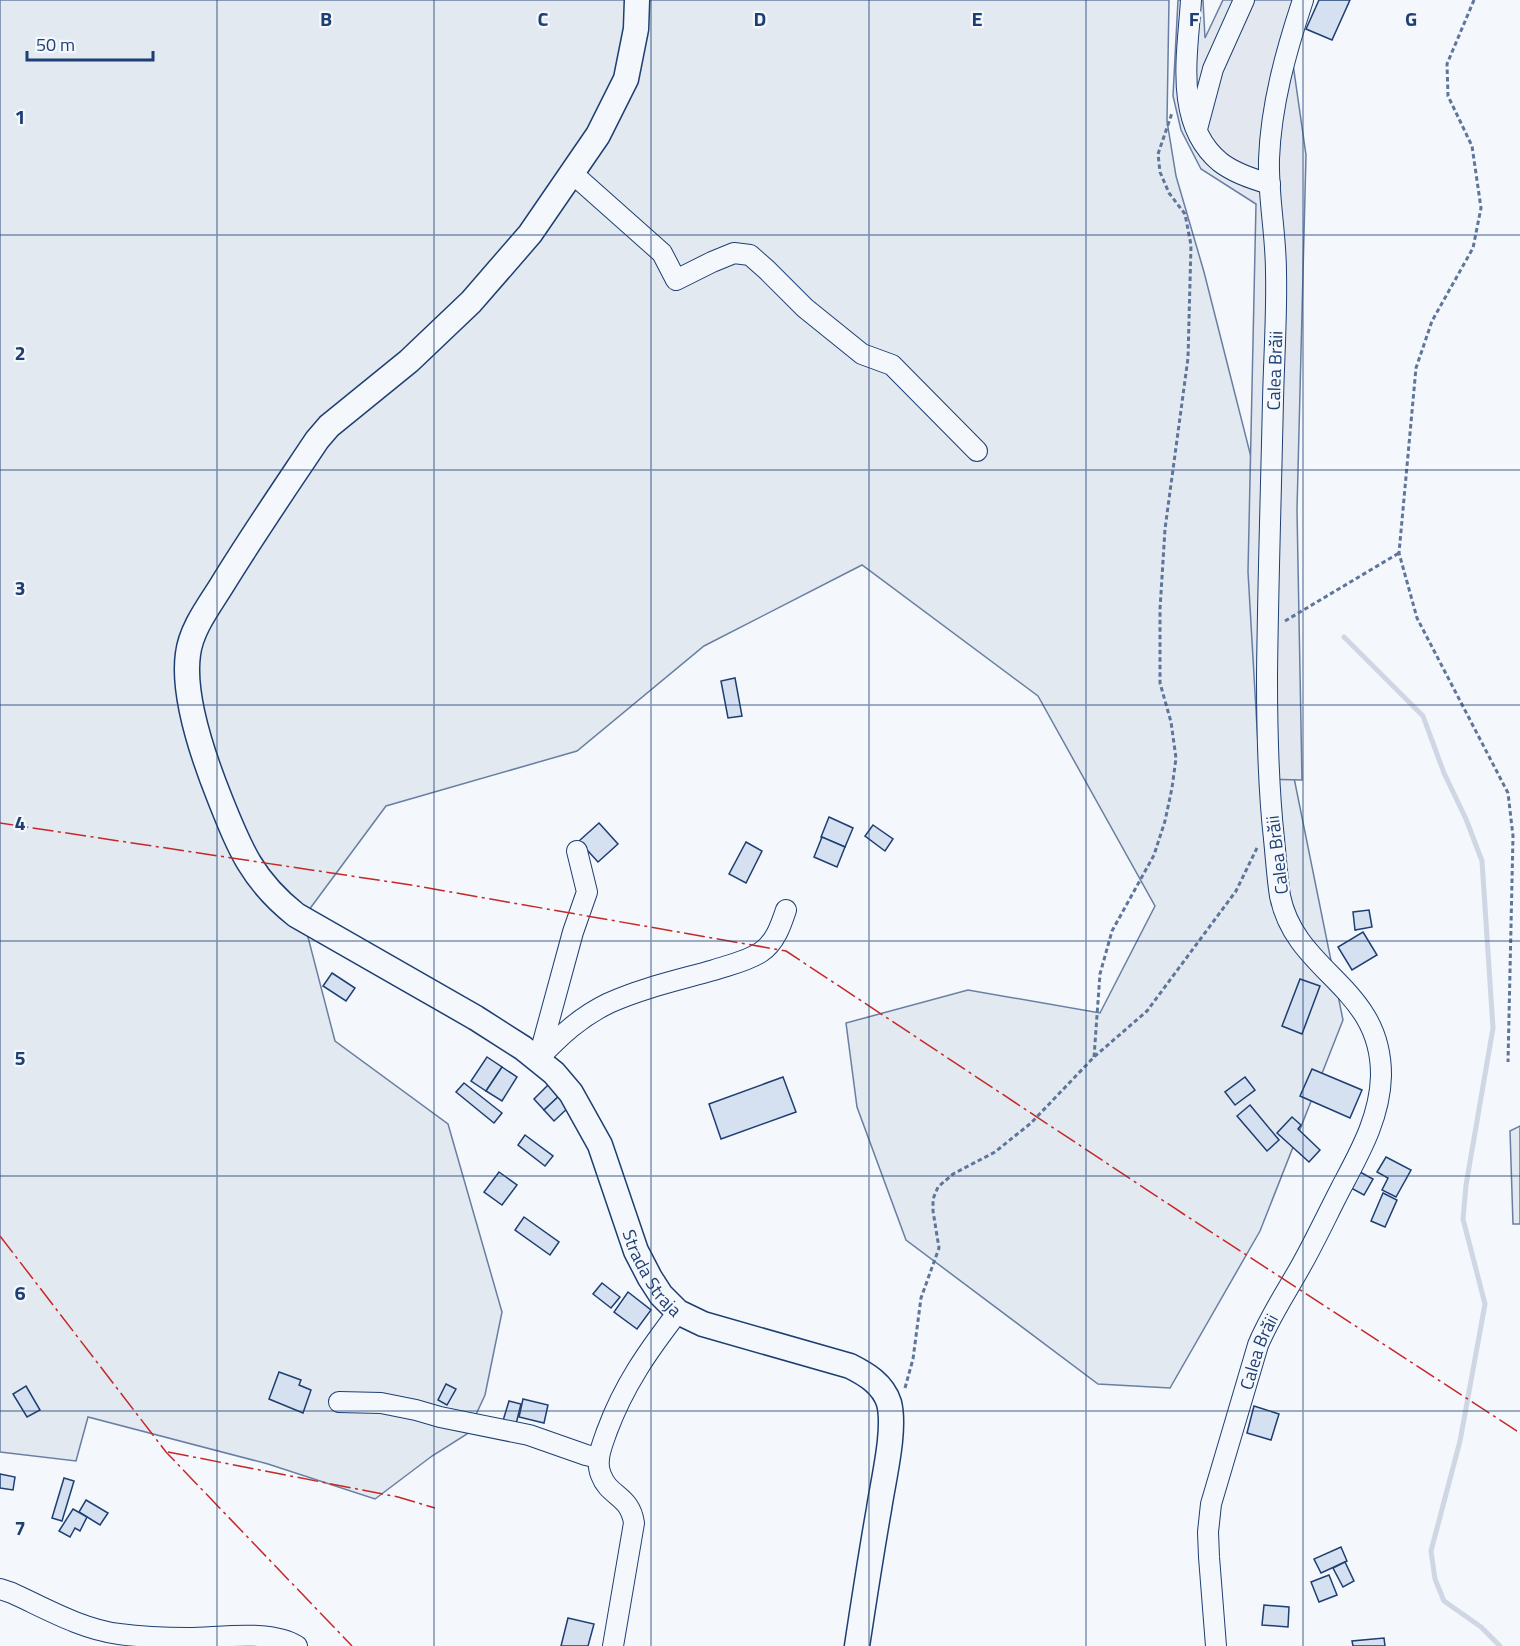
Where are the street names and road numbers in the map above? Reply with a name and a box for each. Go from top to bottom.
street label: Calea Brăii [1259,330,1289,411]
street label: Calea Brăii [1259,814,1295,896]
street label: Strada Straja [616,1226,688,1322]
street label: Calea Brăii [1232,1308,1284,1393]

